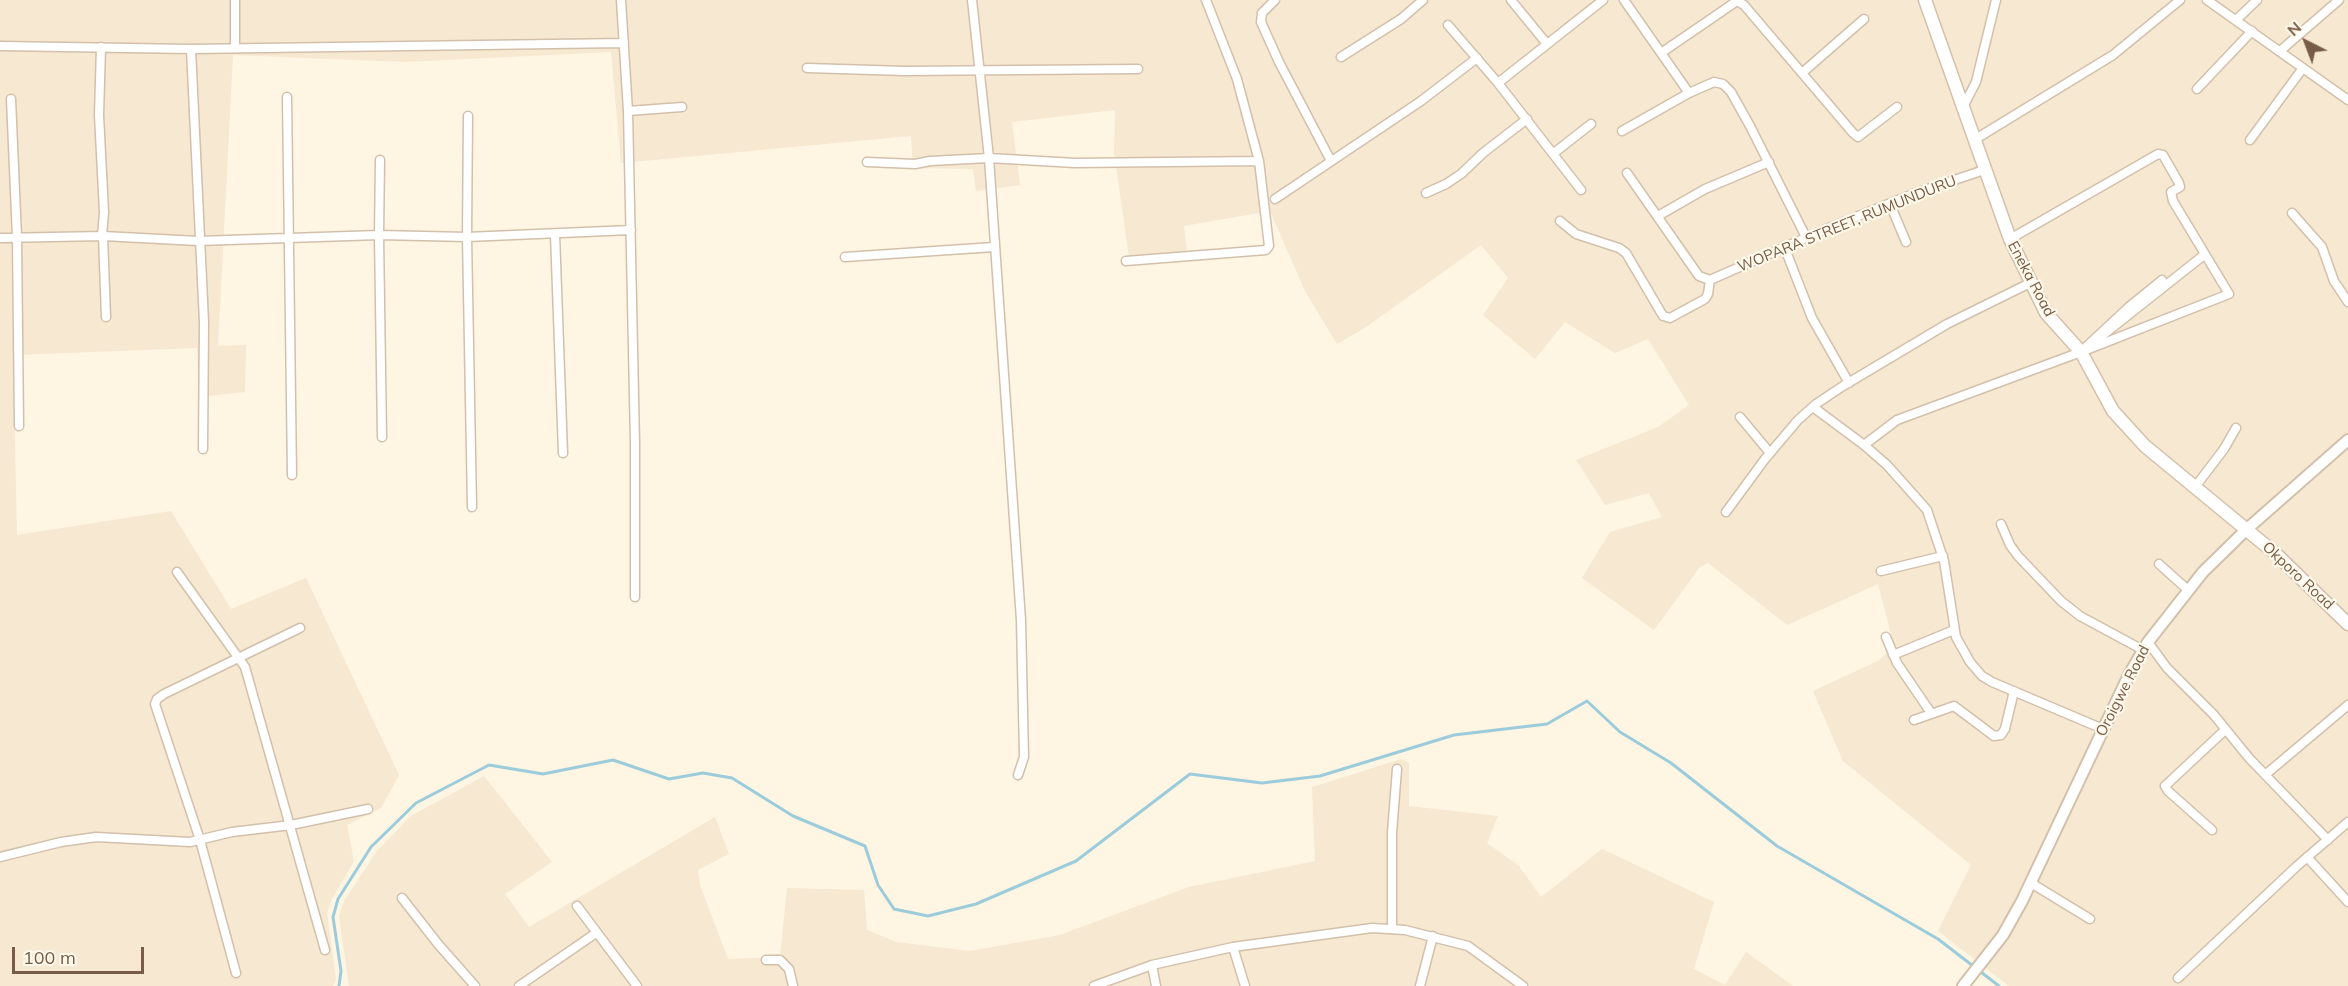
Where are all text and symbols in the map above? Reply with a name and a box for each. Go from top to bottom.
north arrow [2276,12,2336,72]
text: N [2283,17,2305,40]
street label: WOPARA STREET, RUMUNDURU [1735,172,1959,276]
street label: Eneka Road [2004,238,2058,320]
street label: Okporo Road [2258,538,2338,614]
street label: Oroigwe Road [2092,642,2154,740]
scale bar [15,935,147,973]
text: 100 m [23,946,76,969]

